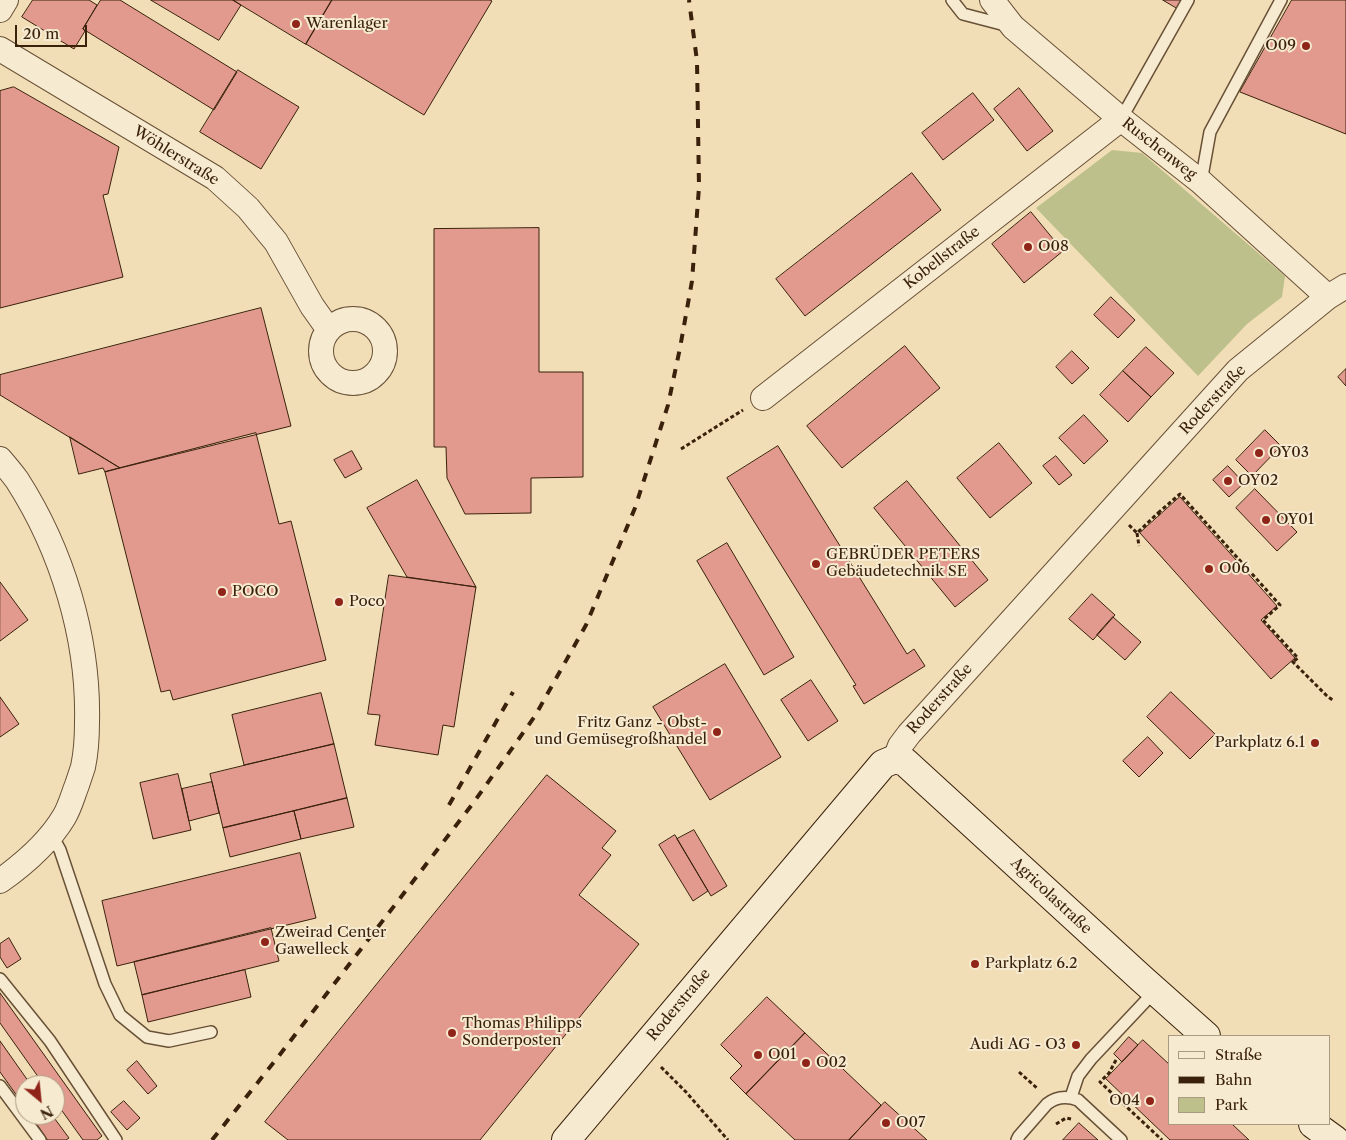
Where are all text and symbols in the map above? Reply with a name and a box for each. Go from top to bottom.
scale bar [18,15,90,47]
place label: Warenlager [306,15,388,33]
marker: Warenlager [290,18,302,30]
text: 20 m [23,24,59,43]
place label: O09 [1265,37,1296,55]
marker: O09 [1300,40,1312,52]
street label: Ruschenweg [1118,114,1200,184]
street label: Wöhlerstraße [130,122,222,190]
street label: Kobellstraße [900,223,984,293]
place label: O08 [1038,238,1069,256]
marker: O08 [1022,241,1034,253]
street label: Roderstraße [1176,361,1250,439]
place label: OY03 [1269,444,1309,462]
marker: OY03 [1253,447,1265,459]
place label: OY02 [1238,472,1278,490]
marker: OY02 [1222,475,1234,487]
place label: OY01 [1276,511,1314,529]
marker: OY01 [1260,514,1272,526]
place label: GEBRÜDER PETERS Gebäudetechnik SE [826,546,980,581]
marker: GEBRÜDER PETERS Gebäudetechnik SE [810,558,822,570]
place label: O06 [1219,560,1250,578]
marker: O06 [1203,563,1215,575]
place label: POCO [232,583,278,601]
marker: POCO [216,586,228,598]
place label: Poco [349,593,385,611]
marker: Poco [333,596,345,608]
street label: Roderstraße [904,660,976,738]
place label: Fritz Ganz - Obst- und Gemüsegroßhandel [535,714,707,749]
marker: Fritz Ganz - Obst- und Gemüsegroßhandel [711,726,723,738]
place label: Parkplatz 6.1 [1215,734,1305,752]
marker: Parkplatz 6.1 [1309,737,1321,749]
street label: Agricolastraße [1007,854,1095,938]
place label: Zweirad Center Gawelleck [275,924,386,959]
marker: Zweirad Center Gawelleck [259,936,271,948]
place label: Parkplatz 6.2 [985,955,1078,973]
marker: Parkplatz 6.2 [969,958,981,970]
street label: Roderstraße [644,965,714,1045]
place label: Thomas Philipps Sonderposten [462,1015,582,1050]
marker: Thomas Philipps Sonderposten [446,1027,458,1039]
legend [1168,1035,1331,1125]
place label: Audi AG - O3 [970,1036,1066,1054]
marker: Audi AG - O3 [1070,1039,1082,1051]
text: Straße [1215,1045,1262,1064]
place label: O01 [768,1046,796,1064]
marker: O01 [752,1049,764,1061]
place label: O02 [816,1054,847,1072]
marker: O02 [800,1057,812,1069]
text: Bahn [1215,1070,1252,1089]
north arrow [15,1075,65,1125]
place label: O04 [1109,1092,1140,1110]
marker: O04 [1144,1095,1156,1107]
text: Park [1215,1095,1248,1114]
text: N [37,1102,56,1123]
place label: O07 [896,1114,925,1132]
marker: O07 [880,1117,892,1129]

